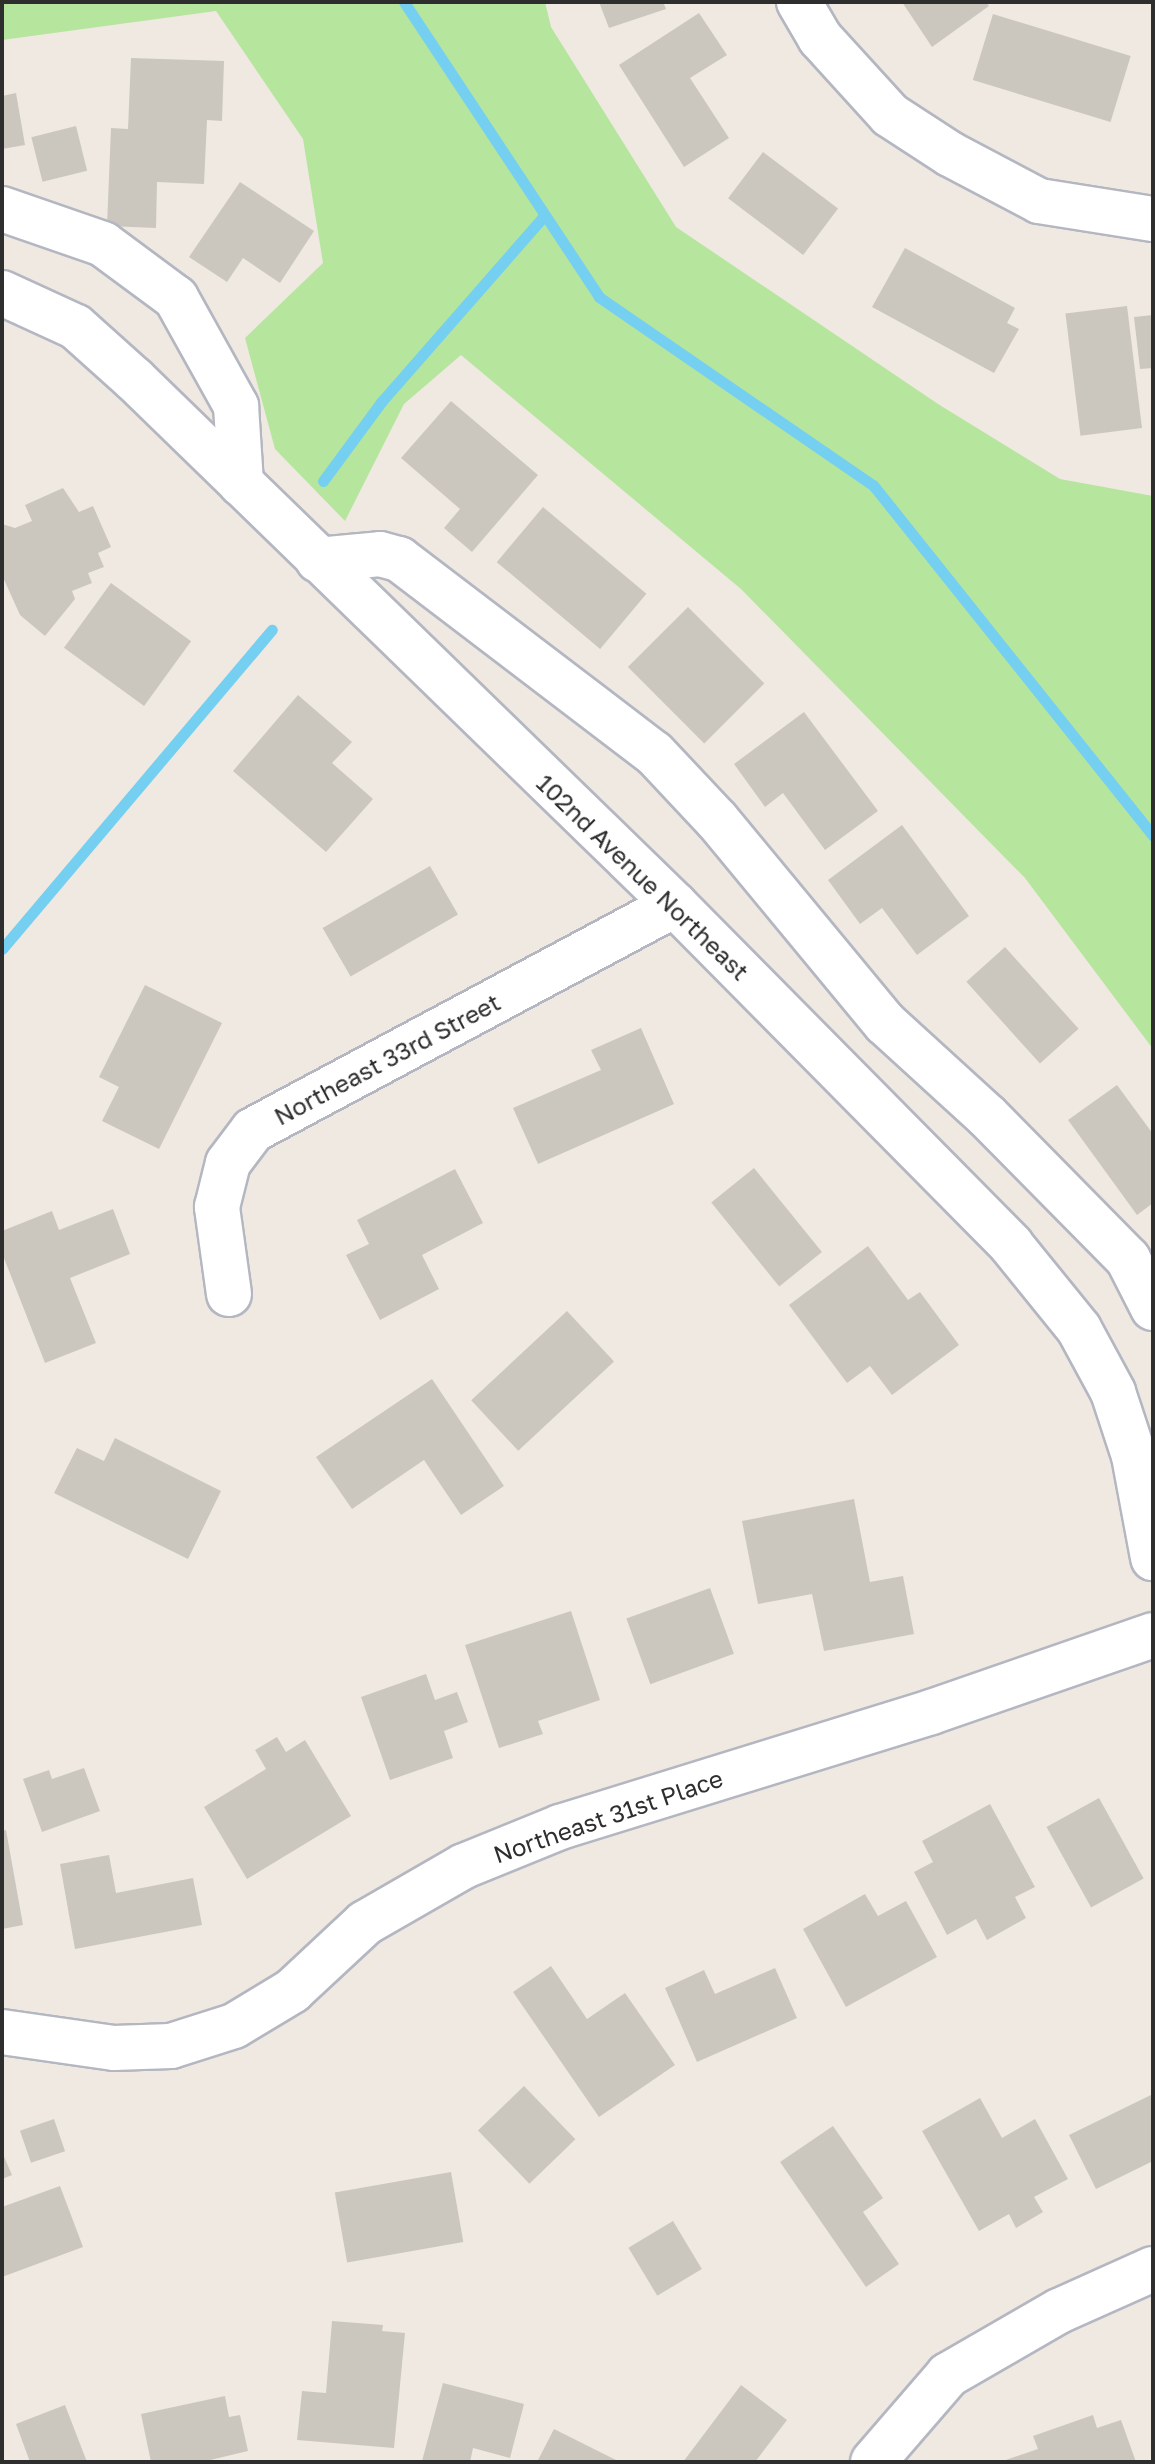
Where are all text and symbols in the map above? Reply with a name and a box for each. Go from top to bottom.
street label: 102nd Avenue Northeast [531,768,755,986]
street label: Northeast 33rd Street [269,987,505,1131]
street label: Northeast 31st Place [490,1763,726,1869]

